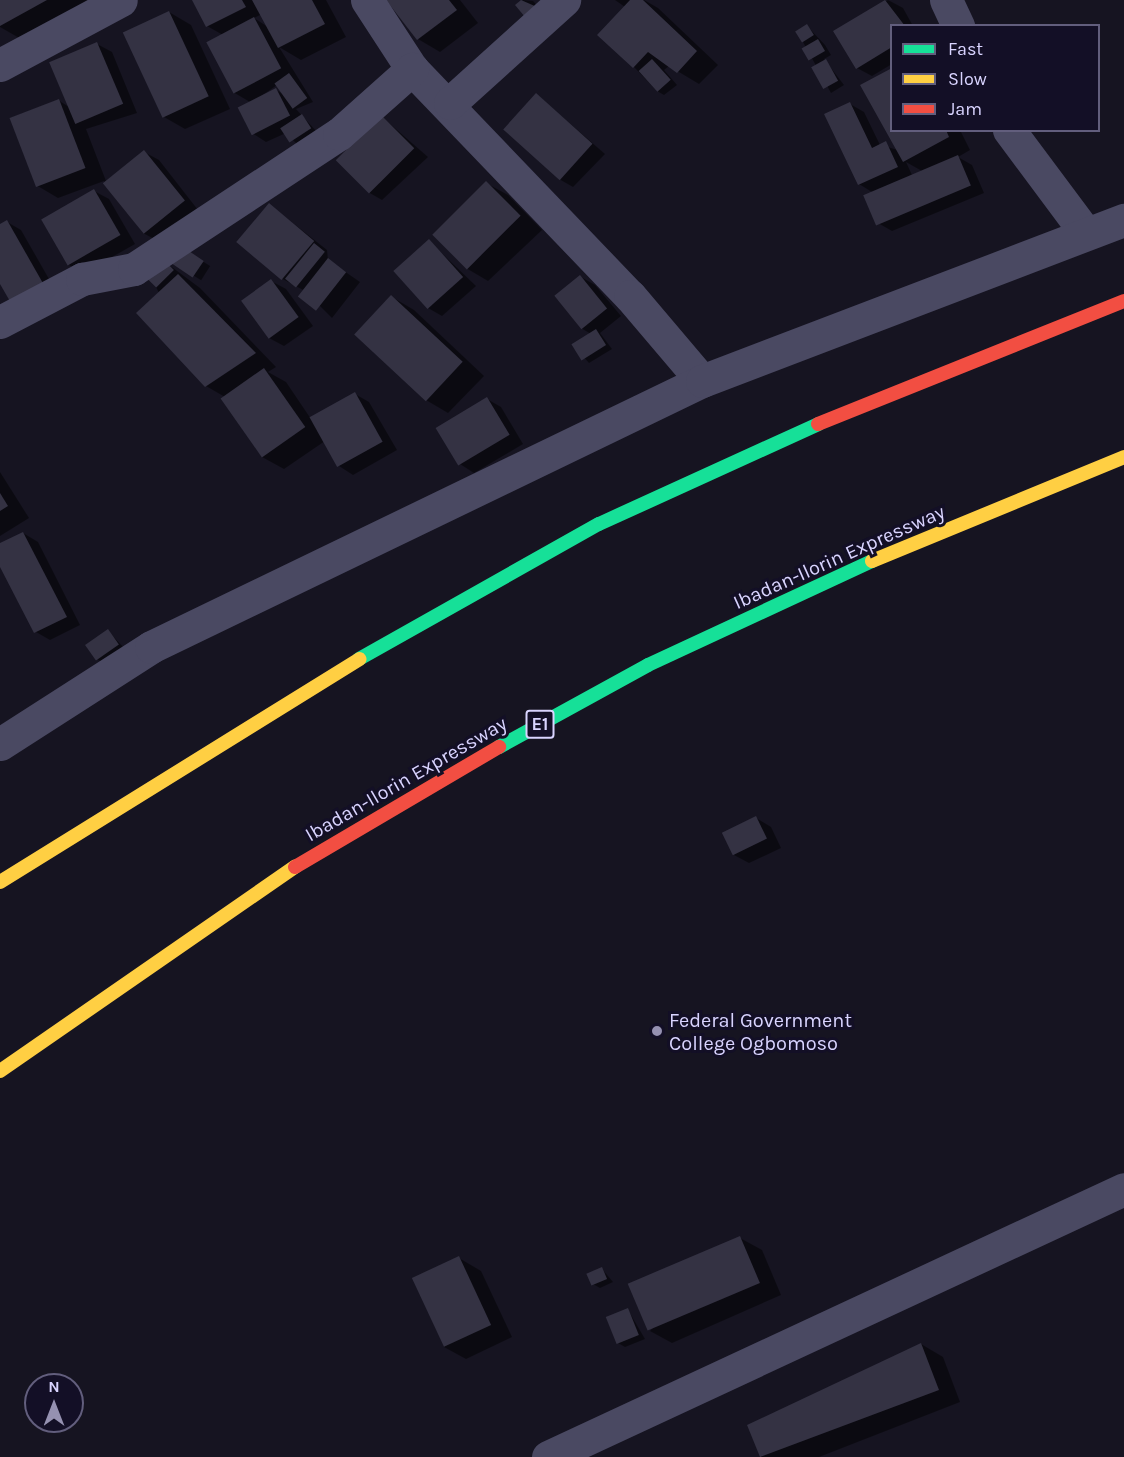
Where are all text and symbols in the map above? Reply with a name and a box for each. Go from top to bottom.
legend [890,24,1100,132]
text: Fast [948,38,983,60]
text: Slow [948,68,987,90]
text: Jam [948,98,982,120]
street label: Ibadan-Ilorin Expressway [730,499,948,615]
road number: E1 [525,709,555,739]
street label: Ibadan-Ilorin Expressway [301,711,511,847]
place label: Federal Government College Ogbomoso [669,1008,852,1055]
marker: Federal Government College Ogbomoso [650,1024,664,1038]
north arrow [24,1373,84,1433]
text: N [48,1377,60,1396]

